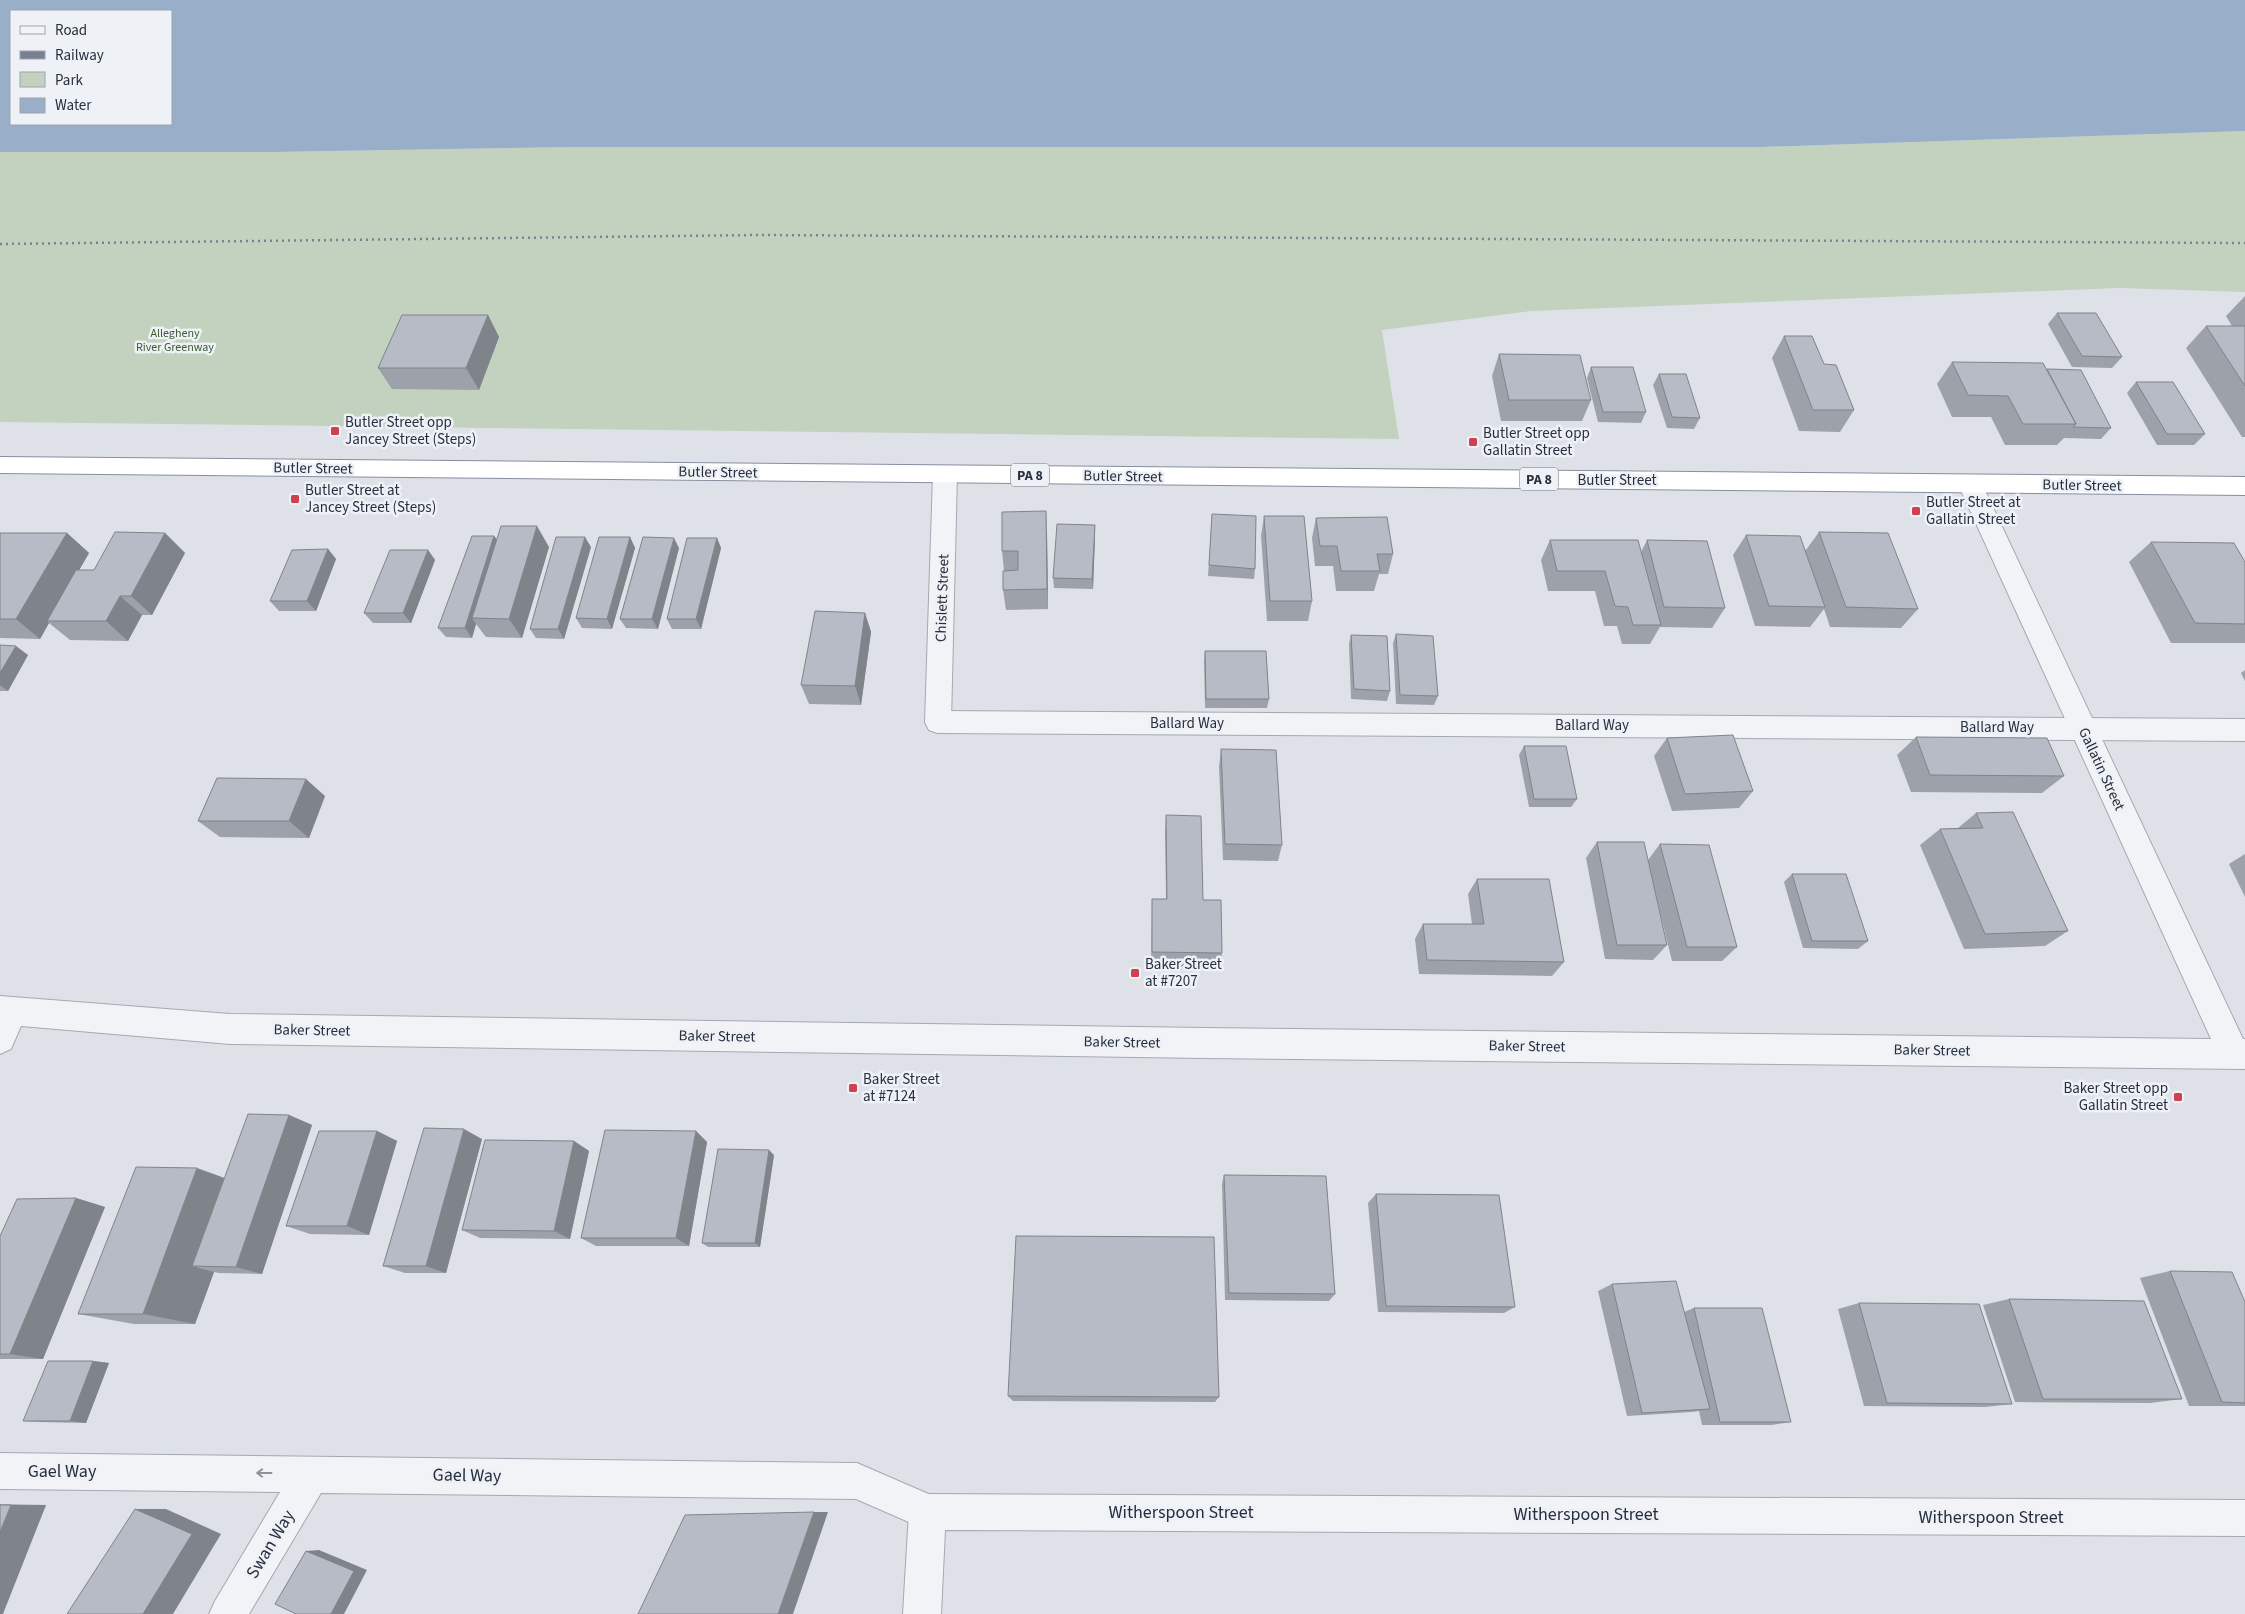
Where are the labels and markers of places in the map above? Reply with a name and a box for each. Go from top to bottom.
place label: Butler Street opp Jancey Street (Steps) [345,412,476,450]
place label: Butler Street opp Gallatin Street [1483,423,1590,461]
marker: Butler Street opp Jancey Street (Steps) [329,425,341,437]
marker: Butler Street opp Gallatin Street [1467,436,1479,448]
place label: Butler Street at Jancey Street (Steps) [305,480,436,518]
place label: Butler Street at Gallatin Street [1926,492,2021,530]
marker: Butler Street at Jancey Street (Steps) [289,493,301,505]
marker: Butler Street at Gallatin Street [1910,505,1922,517]
place label: Baker Street at #7207 [1145,954,1222,992]
marker: Baker Street at #7207 [1129,967,1141,979]
place label: Baker Street at #7124 [863,1069,940,1107]
place label: Baker Street opp Gallatin Street [2063,1078,2168,1116]
marker: Baker Street at #7124 [847,1082,859,1094]
marker: Baker Street opp Gallatin Street [2172,1091,2184,1103]

